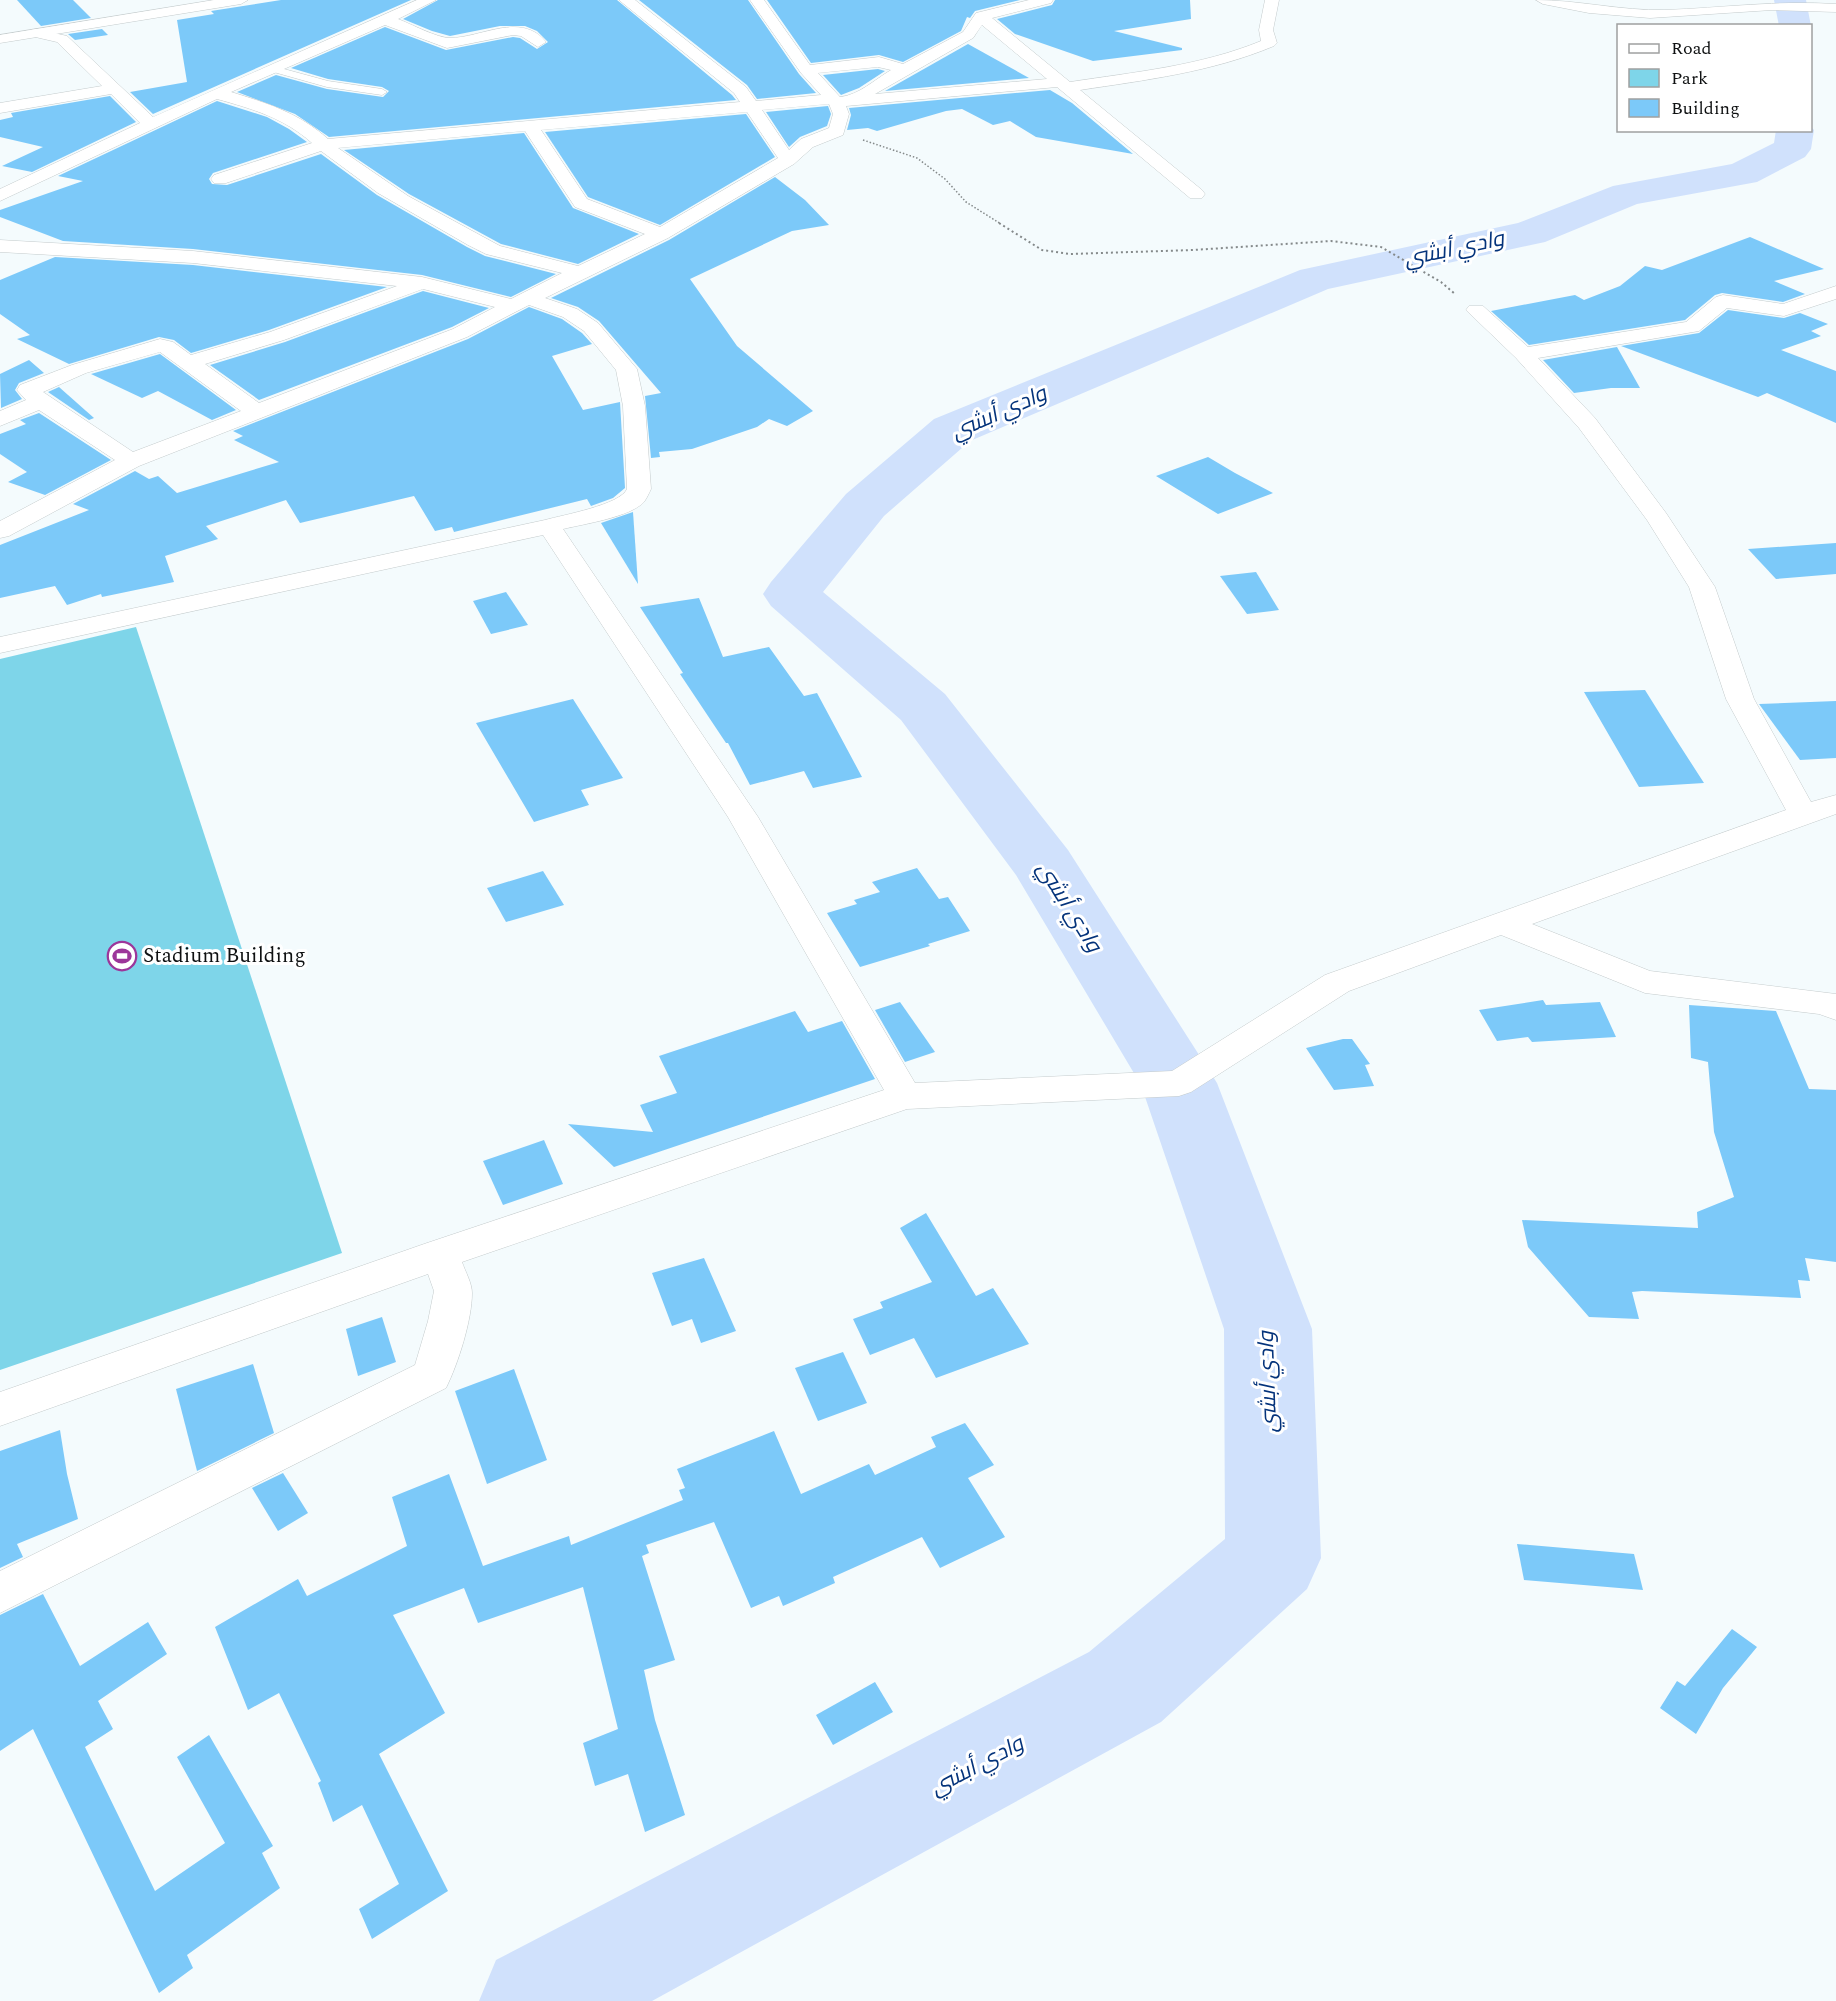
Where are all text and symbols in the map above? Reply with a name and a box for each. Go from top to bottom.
legend [1617,24,1812,132]
text: Road [1671,35,1712,62]
text: Park [1671,65,1708,92]
text: Building [1671,95,1740,122]
water label: وادي أبشي [1401,222,1509,276]
water label: وادي أبشي [946,376,1054,449]
water label: وادي أبشي [1028,855,1111,960]
sports icon: Stadium Building [106,940,138,972]
place label: Stadium Building [143,940,306,972]
water label: وادي أبشي [1250,1329,1286,1433]
water label: وادي أبشي [924,1727,1031,1804]

